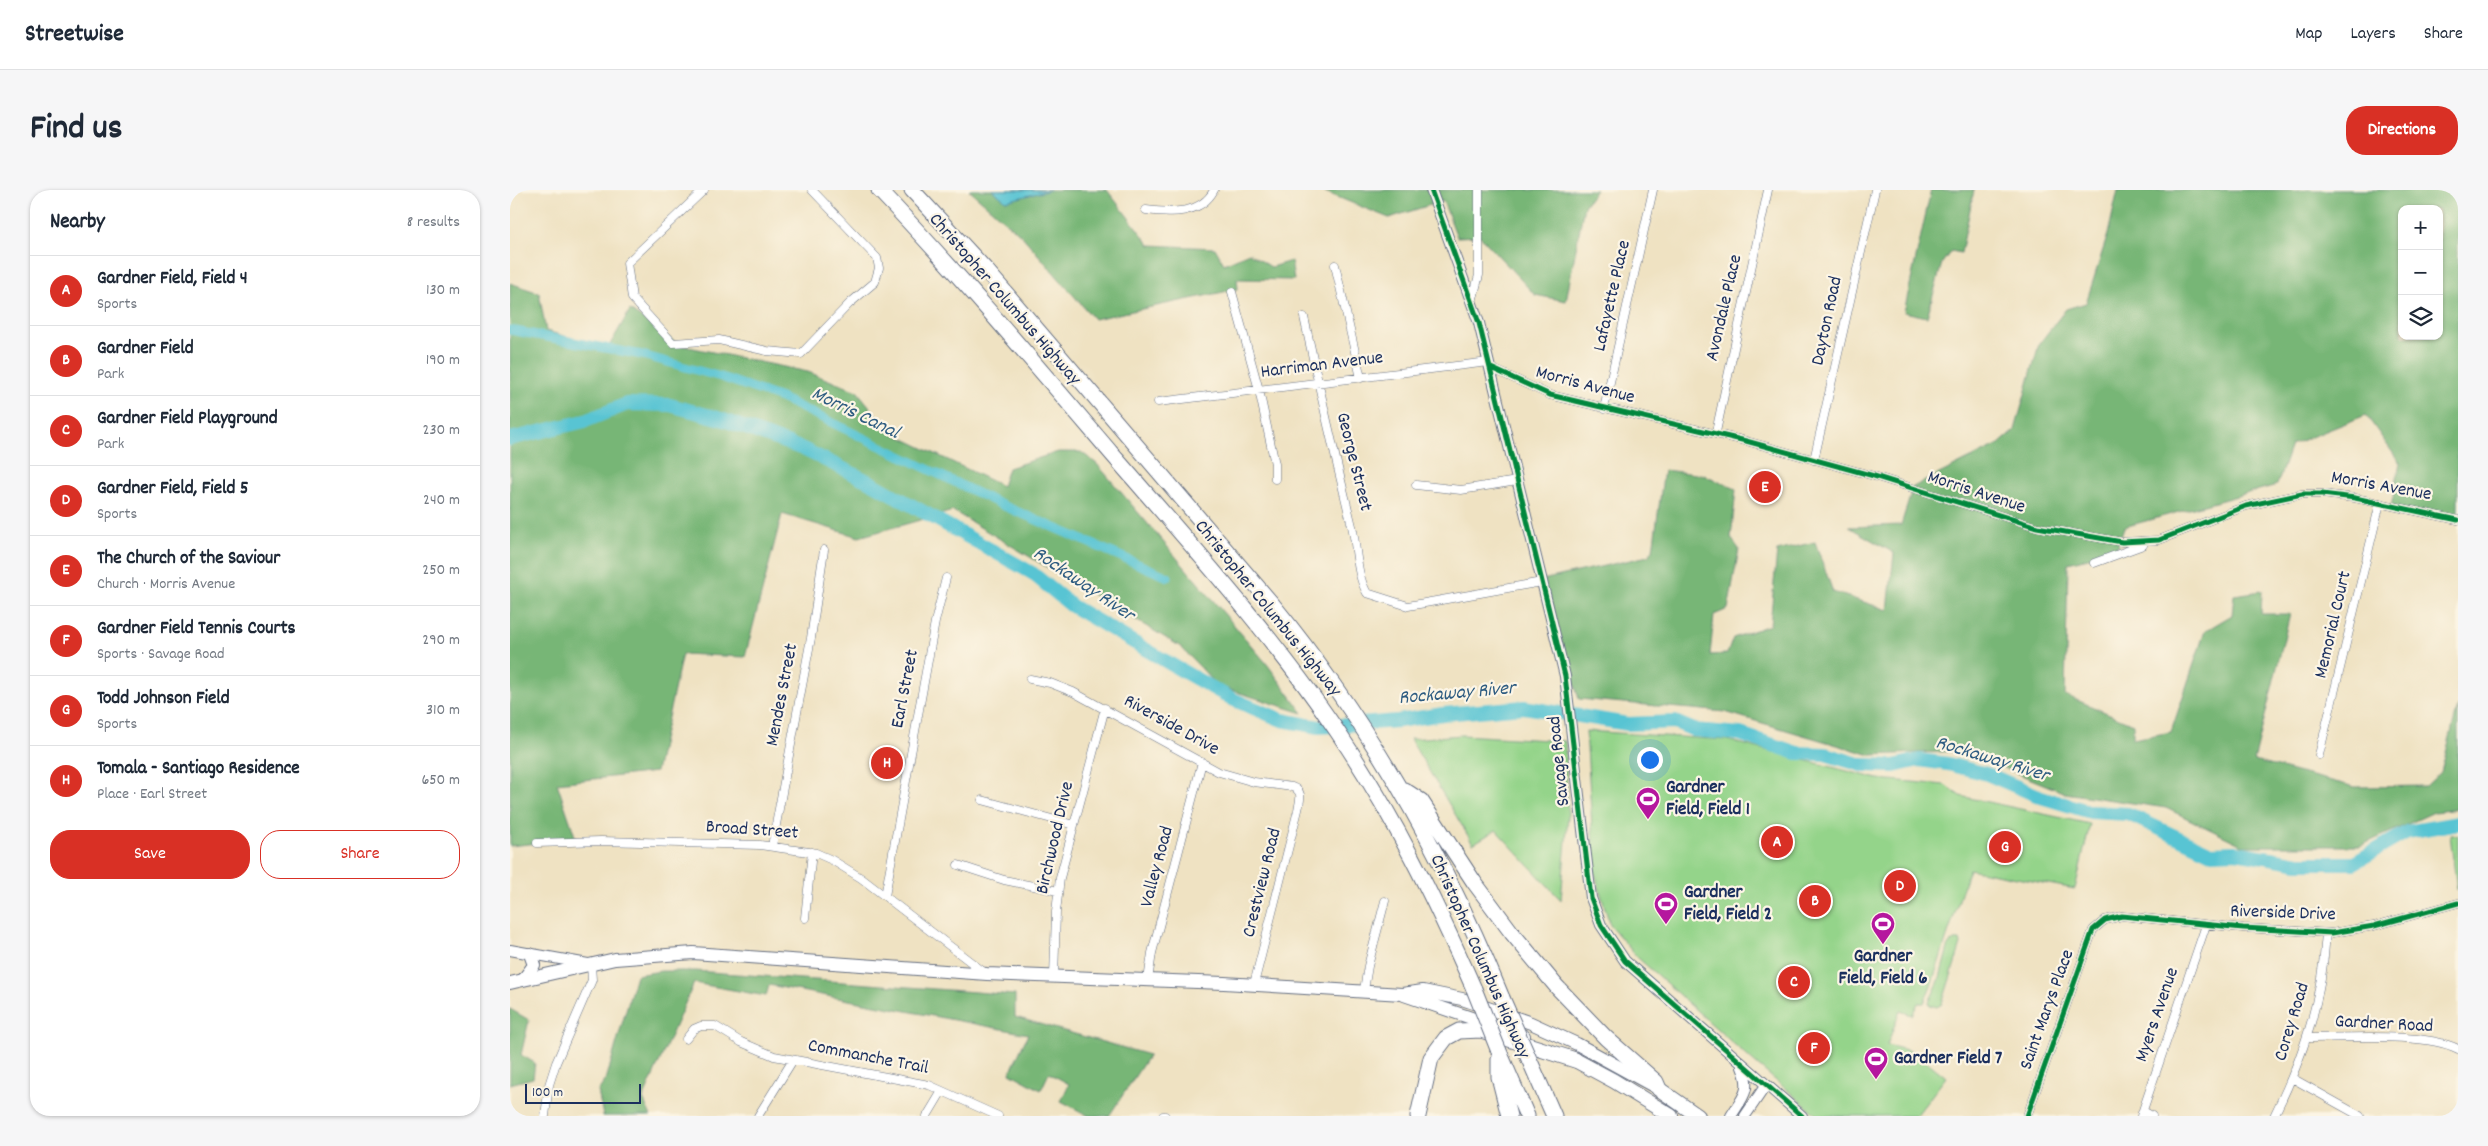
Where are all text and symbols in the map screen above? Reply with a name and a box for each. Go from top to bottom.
text: Streetwise [25,18,124,52]
text: Map [2295,22,2322,47]
text: Layers [2350,22,2396,47]
text: Share [2424,22,2463,47]
text: Find us [30,105,122,155]
button: Directions [2346,106,2458,155]
map controls [2398,205,2443,340]
button: + [2398,205,2443,250]
text: Nearby [50,208,105,238]
street label: Christopher Columbus Highway [921,208,1087,392]
text: 8 results [407,211,460,234]
street label: Lafayette Place [1587,238,1639,354]
button: − [2398,250,2443,295]
street label: Avondale Place [1700,252,1750,364]
text: Gardner Field, Field 4 [97,266,248,293]
street label: Dayton Road [1805,274,1851,368]
text: A [62,279,70,302]
text: 130 m [426,279,460,302]
text: Sports [97,293,137,316]
button: layers [2398,295,2443,340]
text: Gardner Field [97,336,194,363]
street label: Harriman Avenue [1259,345,1385,387]
text: B [62,349,70,372]
text: 190 m [426,349,460,372]
street label: Morris Avenue [1532,360,1638,412]
text: Park [97,363,124,386]
water label: Morris Canal [806,381,906,448]
text: Gardner Field Playground [97,406,278,433]
street label: George Street [1328,410,1378,514]
text: C [62,419,70,442]
text: 230 m [423,419,460,442]
text: Park [97,433,124,456]
street label: Morris Avenue [1924,464,2028,522]
street label: Morris Avenue [2329,465,2433,509]
pin: E [1749,468,1781,506]
text: Gardner Field, Field 5 [97,476,249,503]
text: D [62,489,70,512]
text: 240 m [423,489,460,512]
text: Sports [97,503,137,526]
street label: Christopher Columbus Highway [1187,515,1347,704]
water label: Rockaway River [1027,541,1142,631]
text: The Church of the Saviour [97,546,280,573]
text: E [62,559,70,582]
text: 250 m [422,559,460,582]
street label: Memorial Court [2309,569,2359,681]
text: Church · Morris Avenue [97,573,235,596]
text: Gardner Field Tennis Courts [97,616,296,643]
text: F [62,629,70,652]
text: 290 m [422,629,460,652]
street label: Mendes Street [760,641,806,749]
text: Sports · Savage Road [97,643,225,666]
street label: Earl Street [885,647,927,731]
water label: Rockaway River [1397,675,1519,713]
text: Todd Johnson Field [97,686,230,713]
street label: Riverside Drive [1118,689,1224,763]
text: G [62,699,70,722]
text: 310 m [426,699,460,722]
text: Sports [97,713,137,736]
street label: Savage Road [1542,714,1578,808]
water label: Rockaway River [1932,729,2055,791]
pin: H [871,744,903,782]
your location [1637,747,1663,773]
text: Tomala - Santiago Residence [97,756,300,783]
text: H [62,769,70,792]
text: 650 m [421,769,460,792]
place label: Gardner Field, Field 1 [1666,775,1750,824]
street label: Birchwood Drive [1030,779,1082,897]
text: Place · Earl Street [97,783,207,806]
sports icon: Gardner Field, Field 1 [1635,786,1661,820]
street label: Broad Street [705,814,799,848]
street label: Valley Road [1134,823,1182,911]
pin: A [1761,823,1793,861]
street label: Crestview Road [1236,826,1290,940]
pin: G [1989,828,2021,866]
button: Save [50,830,250,879]
button: Share [260,830,460,879]
street label: Christopher Columbus Highway [1422,851,1536,1064]
pin: D [1884,867,1916,905]
place label: Gardner Field, Field 2 [1684,880,1772,929]
pin: B [1799,882,1831,920]
sports icon: Gardner Field, Field 2 [1653,891,1679,925]
street label: Riverside Drive [2230,899,2336,929]
sports icon: Gardner Field, Field 6 [1870,911,1896,945]
place label: Gardner Field, Field 6 [1838,944,1928,993]
street label: Saint Marys Place [2014,946,2082,1074]
pin: C [1778,963,1810,1001]
street label: Myers Avenue [2129,964,2187,1066]
street label: Corey Road [2268,979,2318,1065]
street label: Gardner Road [2334,1009,2434,1041]
pin: F [1798,1029,1830,1067]
street label: Commanche Trail [805,1033,931,1083]
sports icon: Gardner Field 7 [1863,1046,1889,1080]
place label: Gardner Field 7 [1894,1046,2002,1073]
scale bar [525,1081,641,1104]
text: 100 m [532,1083,563,1103]

